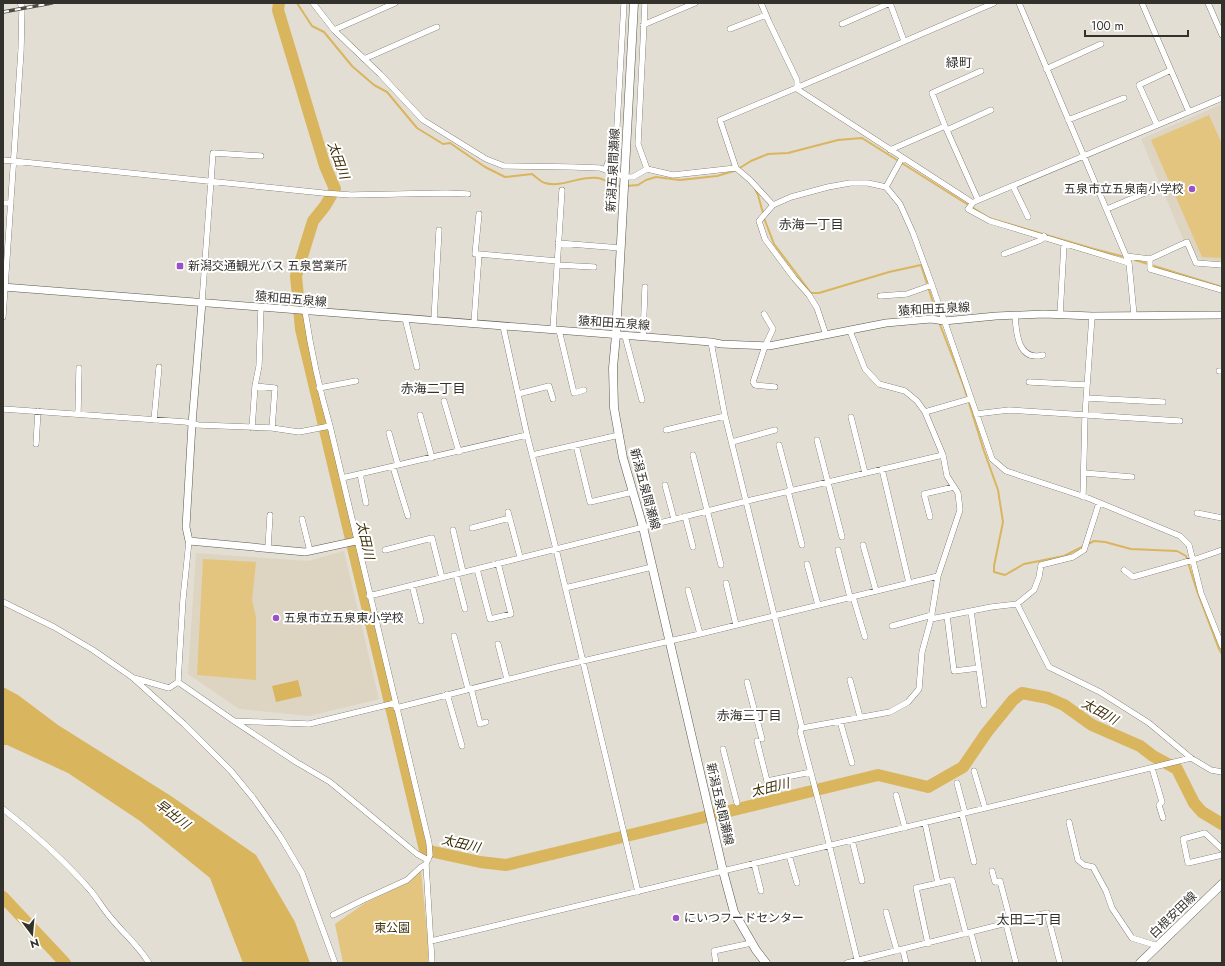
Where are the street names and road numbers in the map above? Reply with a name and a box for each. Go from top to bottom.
street label: 新潟五泉間瀬線 [602,128,624,212]
street label: 猿和田五泉線 [254,287,328,311]
street label: 猿和田五泉線 [898,298,970,320]
street label: 猿和田五泉線 [577,312,651,334]
street label: 新潟五泉間瀬線 [625,446,665,532]
street label: 新潟五泉間瀬線 [702,761,738,847]
street label: 白根安田線 [1145,888,1201,942]

